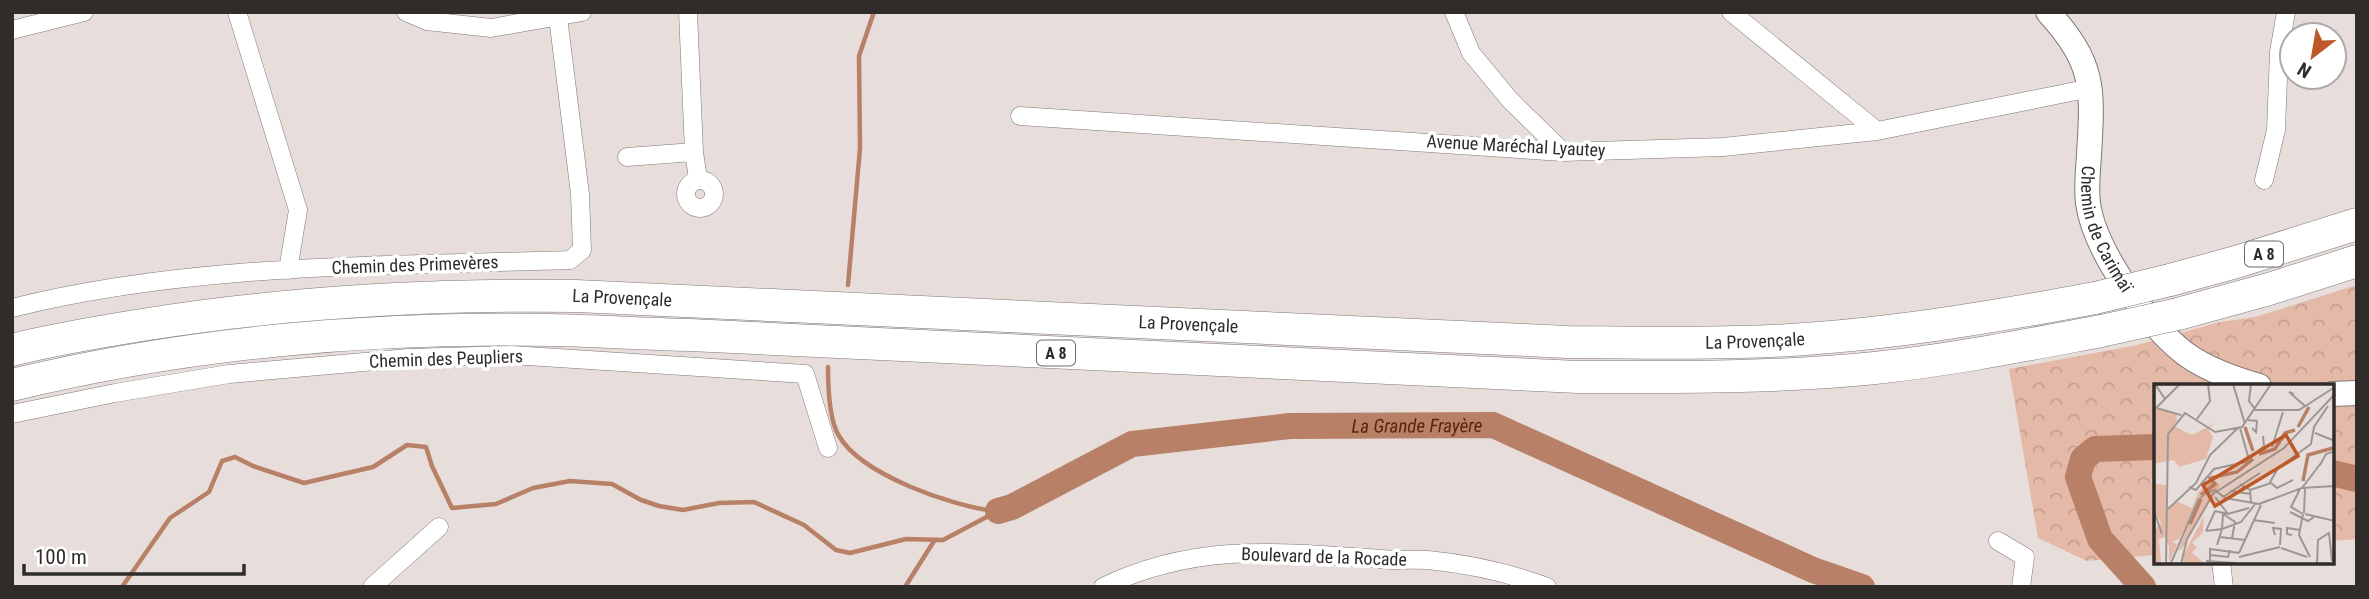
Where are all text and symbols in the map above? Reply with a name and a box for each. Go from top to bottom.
north arrow [2278,21,2348,91]
text: N [2294,57,2315,83]
street label: Avenue Maréchal Lyautey [1426,130,1606,161]
street label: Chemin de Carimaï [2077,165,2138,297]
road number: A 8 [2245,242,2283,266]
street label: Chemin des Primevères [331,251,499,278]
street label: La Provençale [572,285,672,310]
street label: La Provençale [1138,311,1239,337]
street label: La Provençale [1705,328,1805,353]
road number: A 8 [1037,340,1075,366]
street label: Chemin des Peupliers [369,345,523,372]
inset map [2154,384,2334,564]
water label: La Grande Frayère [1351,414,1482,438]
scale bar [24,532,245,576]
street label: Boulevard de la Rocade [1241,543,1407,570]
text: 100 m [35,545,87,569]

